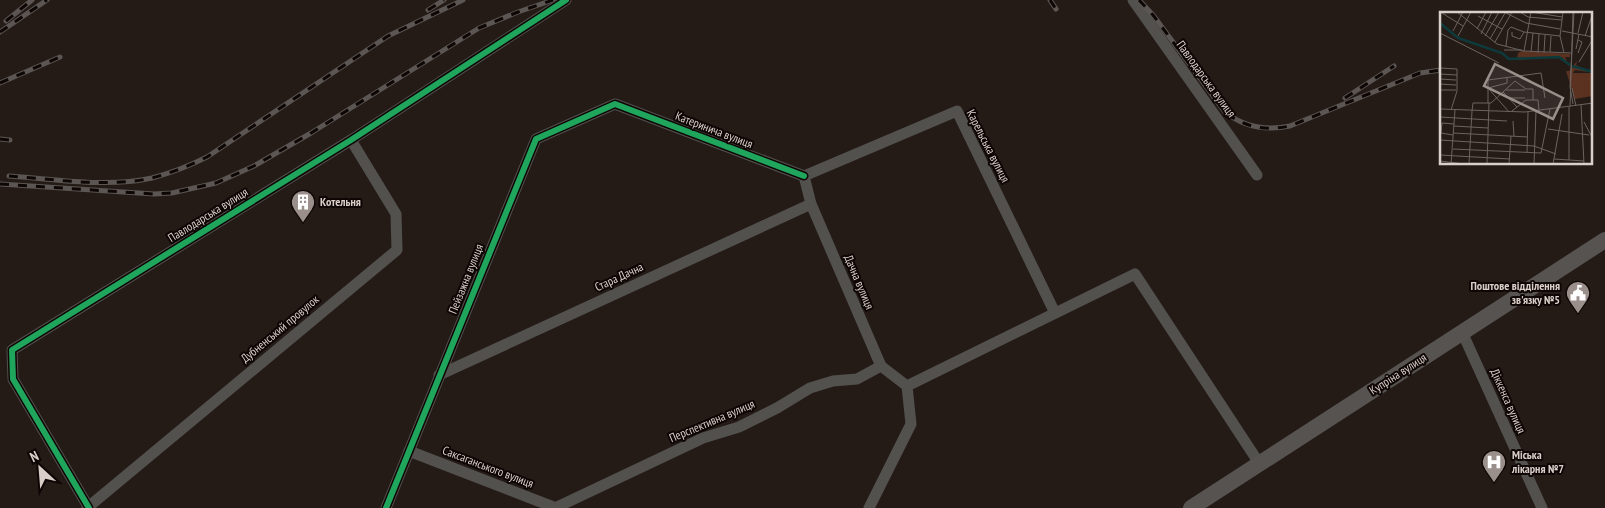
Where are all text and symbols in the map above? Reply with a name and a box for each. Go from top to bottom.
inset map [1440,12,1592,165]
street label: Павлодарська вулиця [1173,37,1240,120]
street label: Карельська вулиця [964,107,1013,185]
street label: Катеринича вулиця [673,108,755,151]
street label: Павлодарська вулиця [165,184,251,245]
building icon: Котельня [290,189,316,223]
place label: Котельня [320,194,361,209]
street label: Пейзажна вулиця [445,241,486,316]
street label: Дачна вулиця [841,252,878,312]
street label: Стара Дачна [592,259,646,294]
place label: Поштове відділення зв'язку №5 [1471,278,1560,307]
public building icon: Поштове відділення зв'язку №5 [1565,280,1591,314]
street label: Дубненський провулок [238,291,322,366]
street label: Купріна вулиця [1366,349,1429,398]
street label: Діккенса вулиця [1487,366,1530,436]
street label: Перспективна вулиця [667,396,757,445]
street label: Саксаганського вулиця [440,442,536,491]
north arrow [15,443,65,493]
text: N [27,447,42,466]
place label: Міська лікарня №7 [1511,447,1564,476]
hospital icon: Міська лікарня №7 [1481,449,1507,483]

